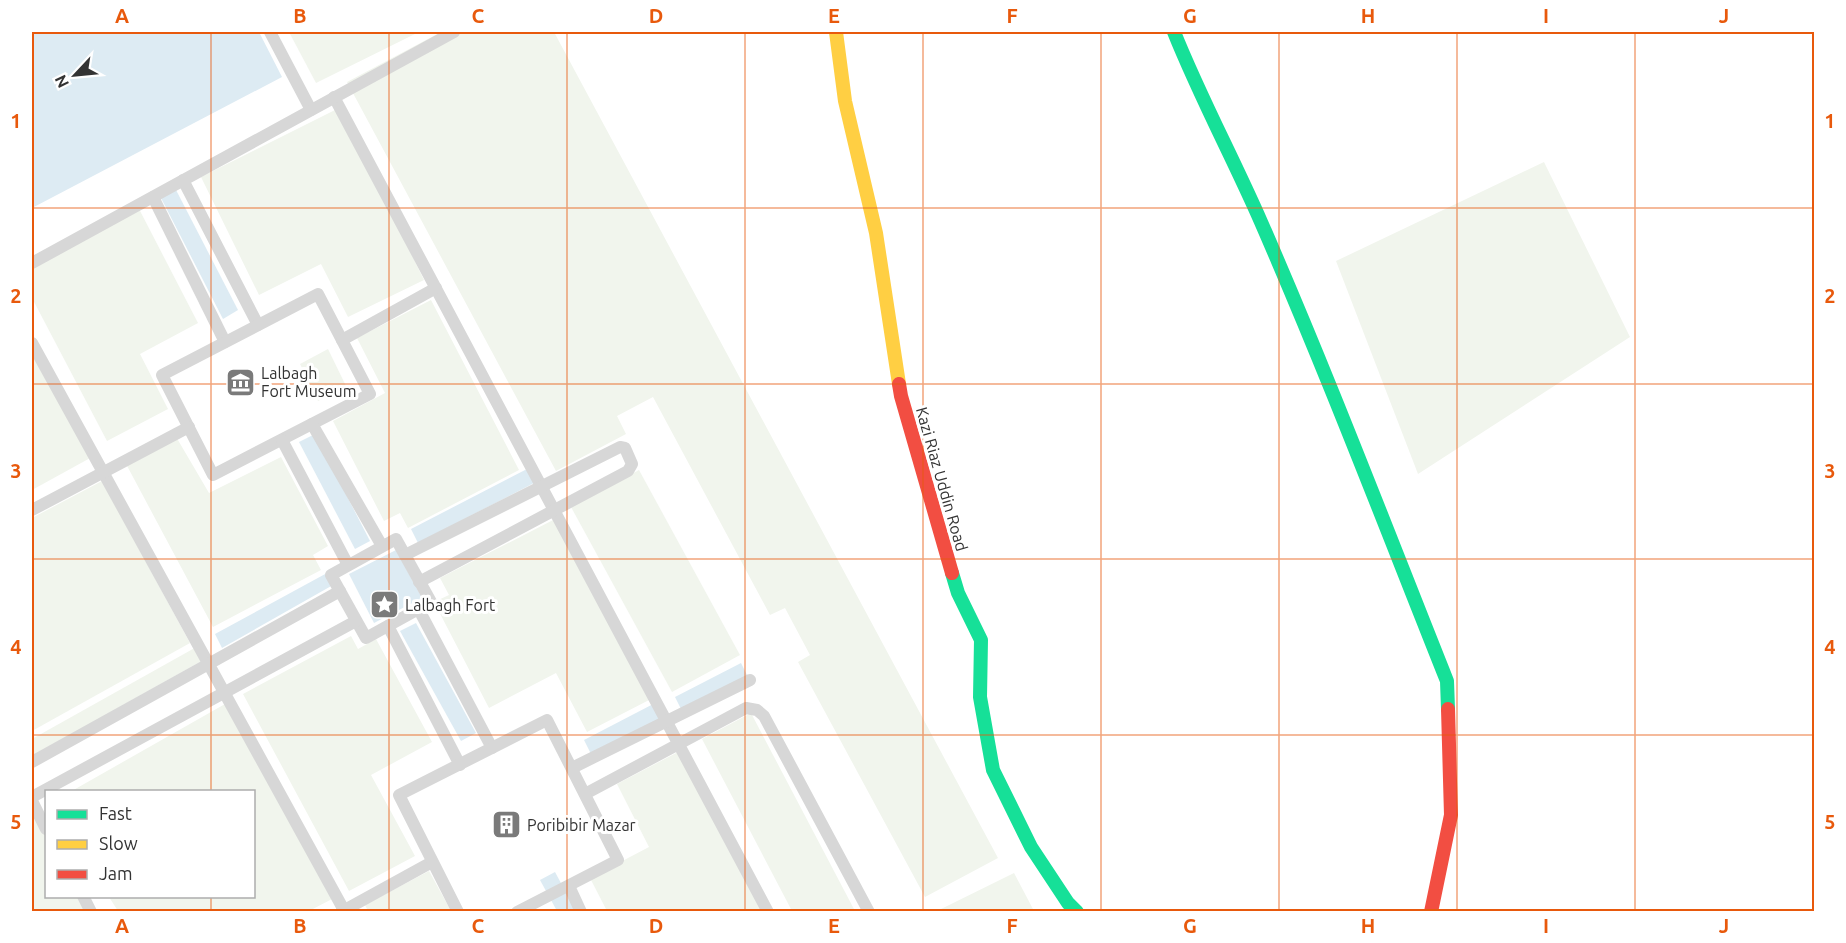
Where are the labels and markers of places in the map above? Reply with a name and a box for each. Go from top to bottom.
place label: Lalbagh Fort Museum [261,364,357,400]
museum icon: Lalbagh Fort Museum [224,366,256,398]
place icon: Lalbagh Fort [368,589,400,621]
place label: Lalbagh Fort [405,596,496,614]
building icon: Poribibir Mazar [490,809,522,841]
place label: Poribibir Mazar [527,816,636,834]

